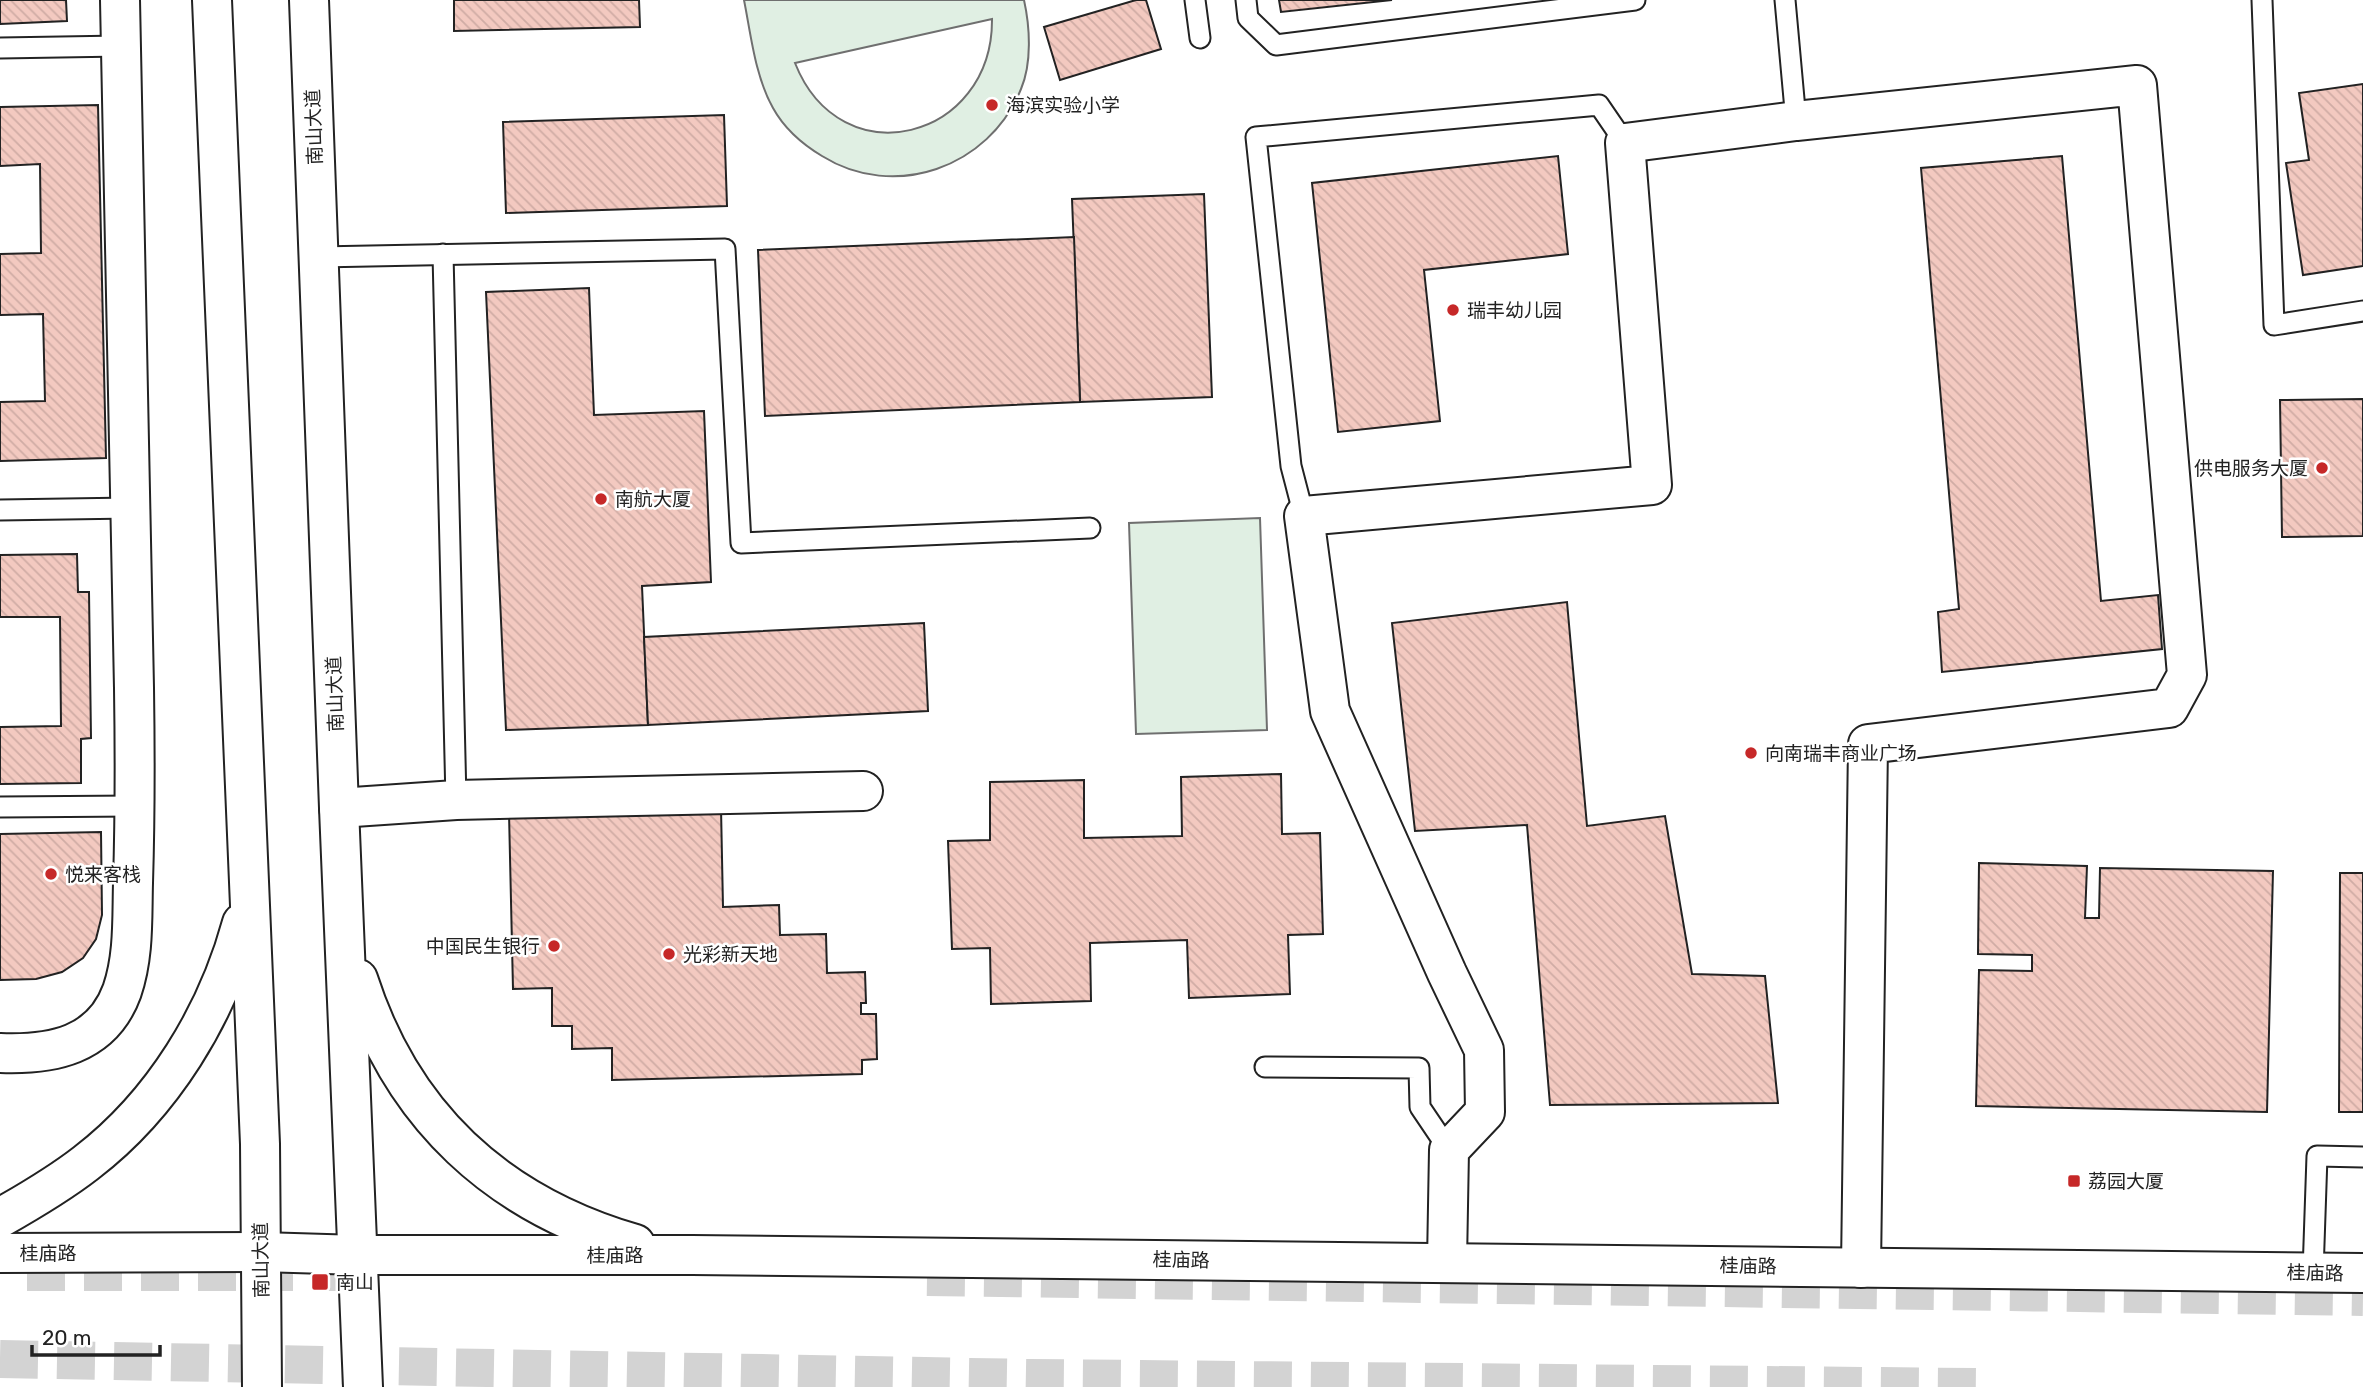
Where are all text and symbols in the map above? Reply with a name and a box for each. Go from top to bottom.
street label: 南山大道 [301,89,327,165]
place label: 海滨实验小学 [1006,94,1120,117]
marker: 海滨实验小学 [984,97,1000,113]
place label: 瑞丰幼儿园 [1467,299,1562,322]
marker: 瑞丰幼儿园 [1445,302,1461,318]
place label: 供电服务大厦 [2194,457,2308,480]
marker: 供电服务大厦 [2314,460,2330,476]
place label: 南航大厦 [615,488,691,511]
marker: 南航大厦 [593,491,609,507]
street label: 南山大道 [322,656,348,732]
place label: 向南瑞丰商业广场 [1765,742,1917,765]
marker: 向南瑞丰商业广场 [1743,745,1759,761]
place label: 悦来客栈 [65,863,141,886]
marker: 悦来客栈 [43,866,59,882]
place label: 中国民生银行 [426,935,540,958]
marker: 中国民生银行 [546,938,562,954]
place label: 光彩新天地 [683,943,778,966]
marker: 光彩新天地 [661,946,677,962]
place label: 荔园大厦 [2088,1170,2164,1193]
marker: 荔园大厦 [2066,1173,2082,1189]
street label: 南山大道 [249,1222,273,1298]
street label: 桂庙路 [19,1242,77,1265]
street label: 桂庙路 [586,1244,644,1267]
street label: 桂庙路 [1152,1248,1210,1272]
street label: 桂庙路 [1719,1254,1777,1278]
street label: 桂庙路 [2286,1261,2344,1285]
place label: 南山 [336,1271,374,1294]
marker: 南山 [310,1272,330,1292]
scale bar [32,1314,159,1358]
text: 20 m [42,1325,91,1350]

